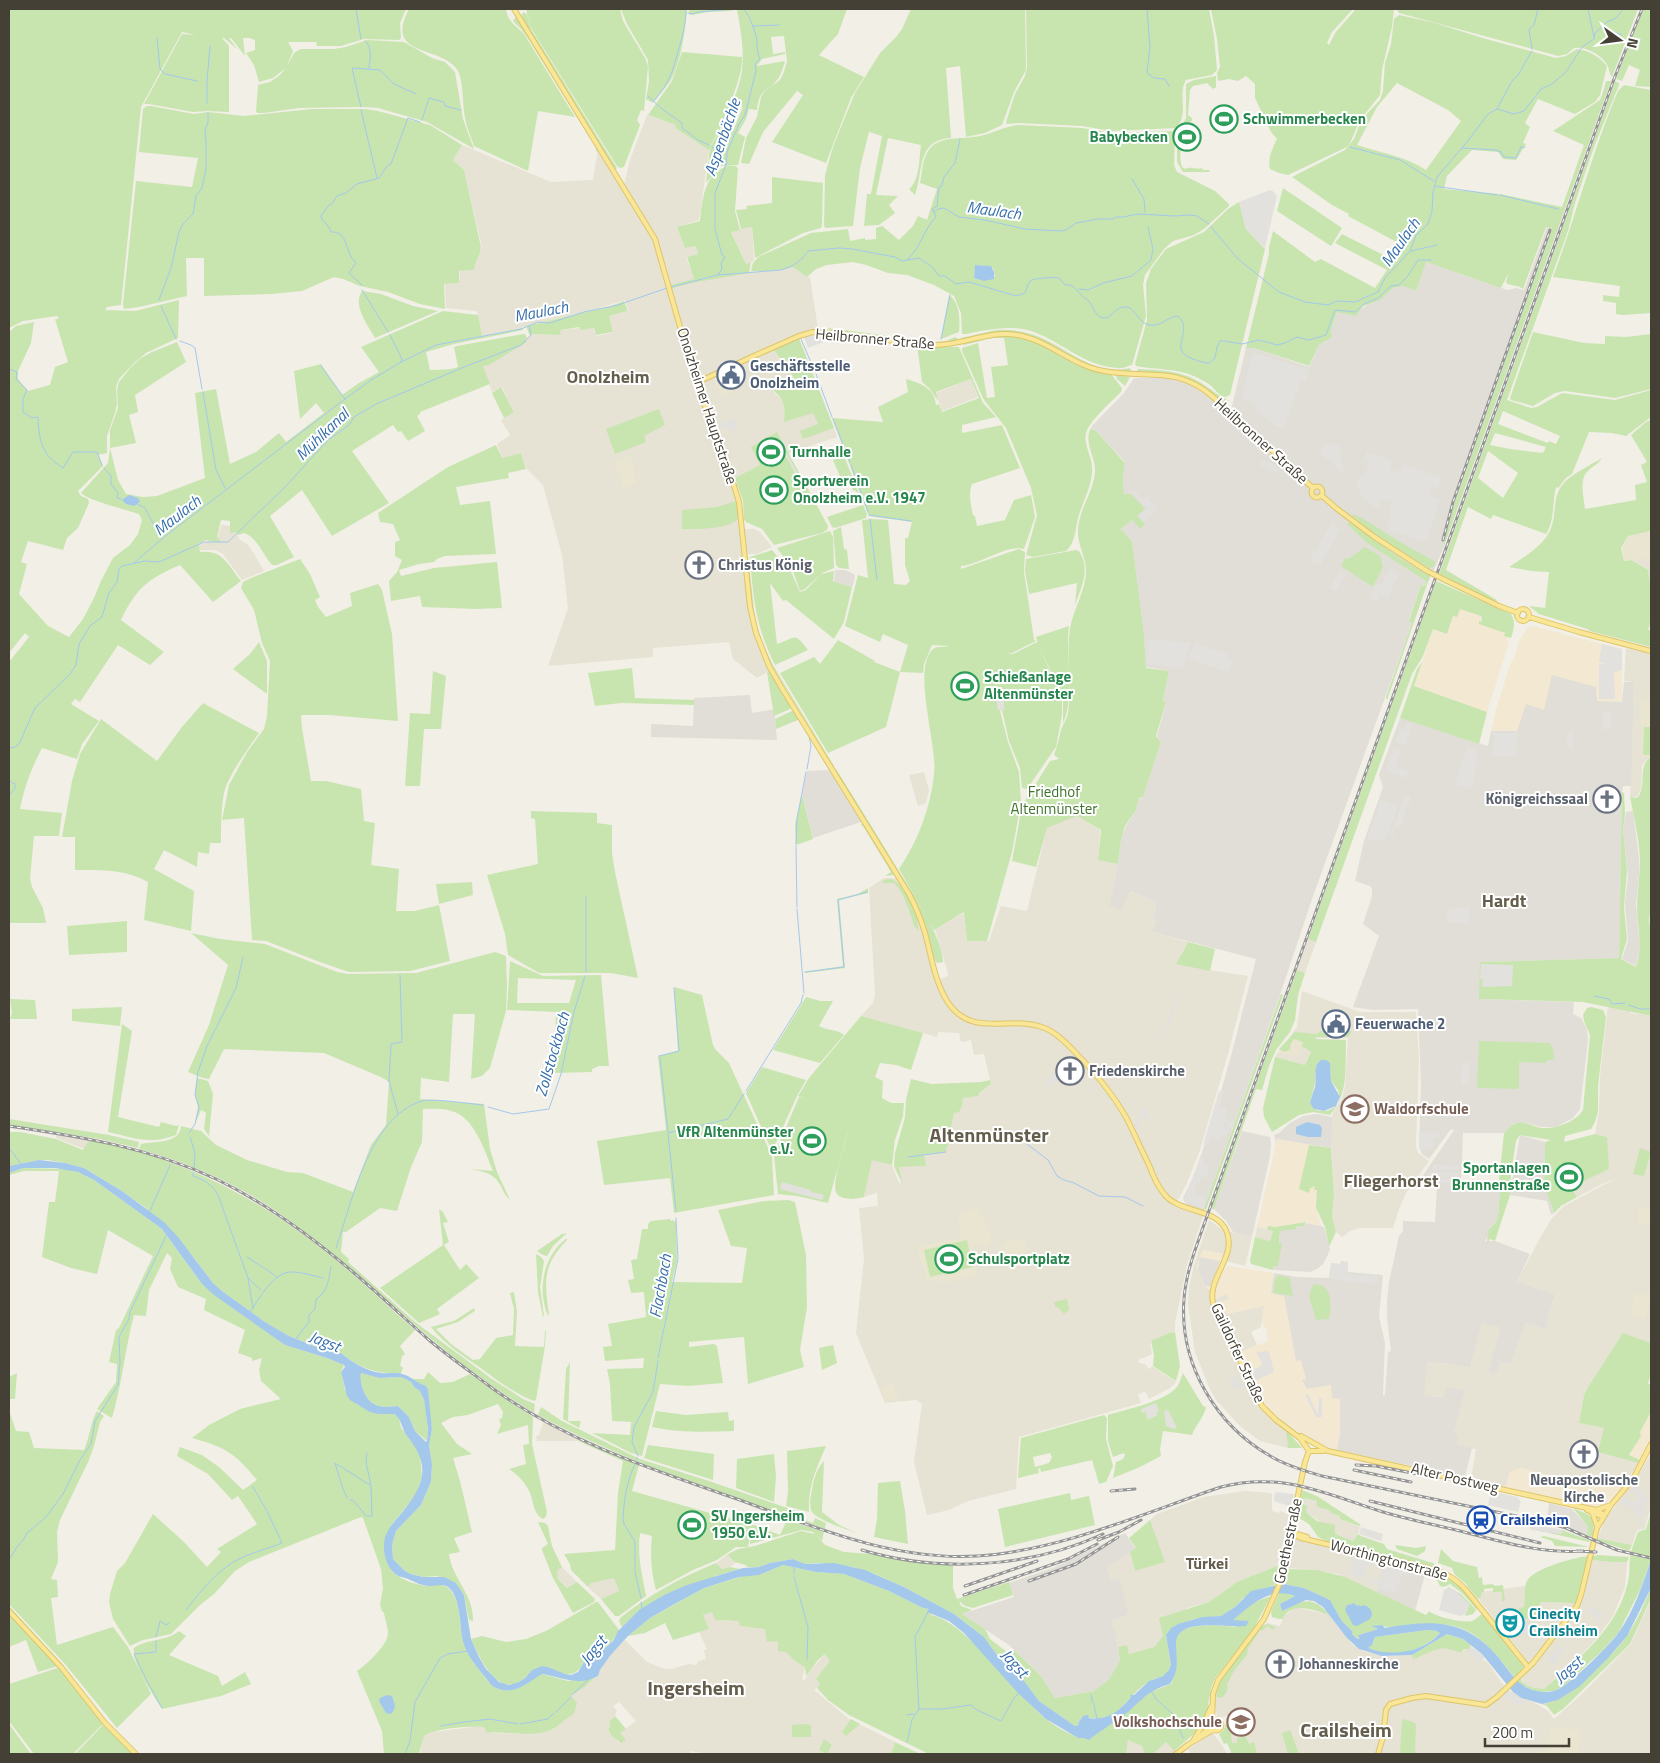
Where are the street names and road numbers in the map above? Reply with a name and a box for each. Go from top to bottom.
street label: Heilbronner Straße [814,322,936,355]
street label: Onolzheimer Hauptstraße [671,325,744,487]
street label: Heilbronner Straße [1209,392,1313,489]
street label: Gaildorfer Straße [1205,1299,1272,1406]
street label: Alter Postweg [1409,1456,1502,1499]
street label: Goethestraße [1267,1496,1308,1586]
street label: Worthingtonstraße [1328,1533,1450,1586]

